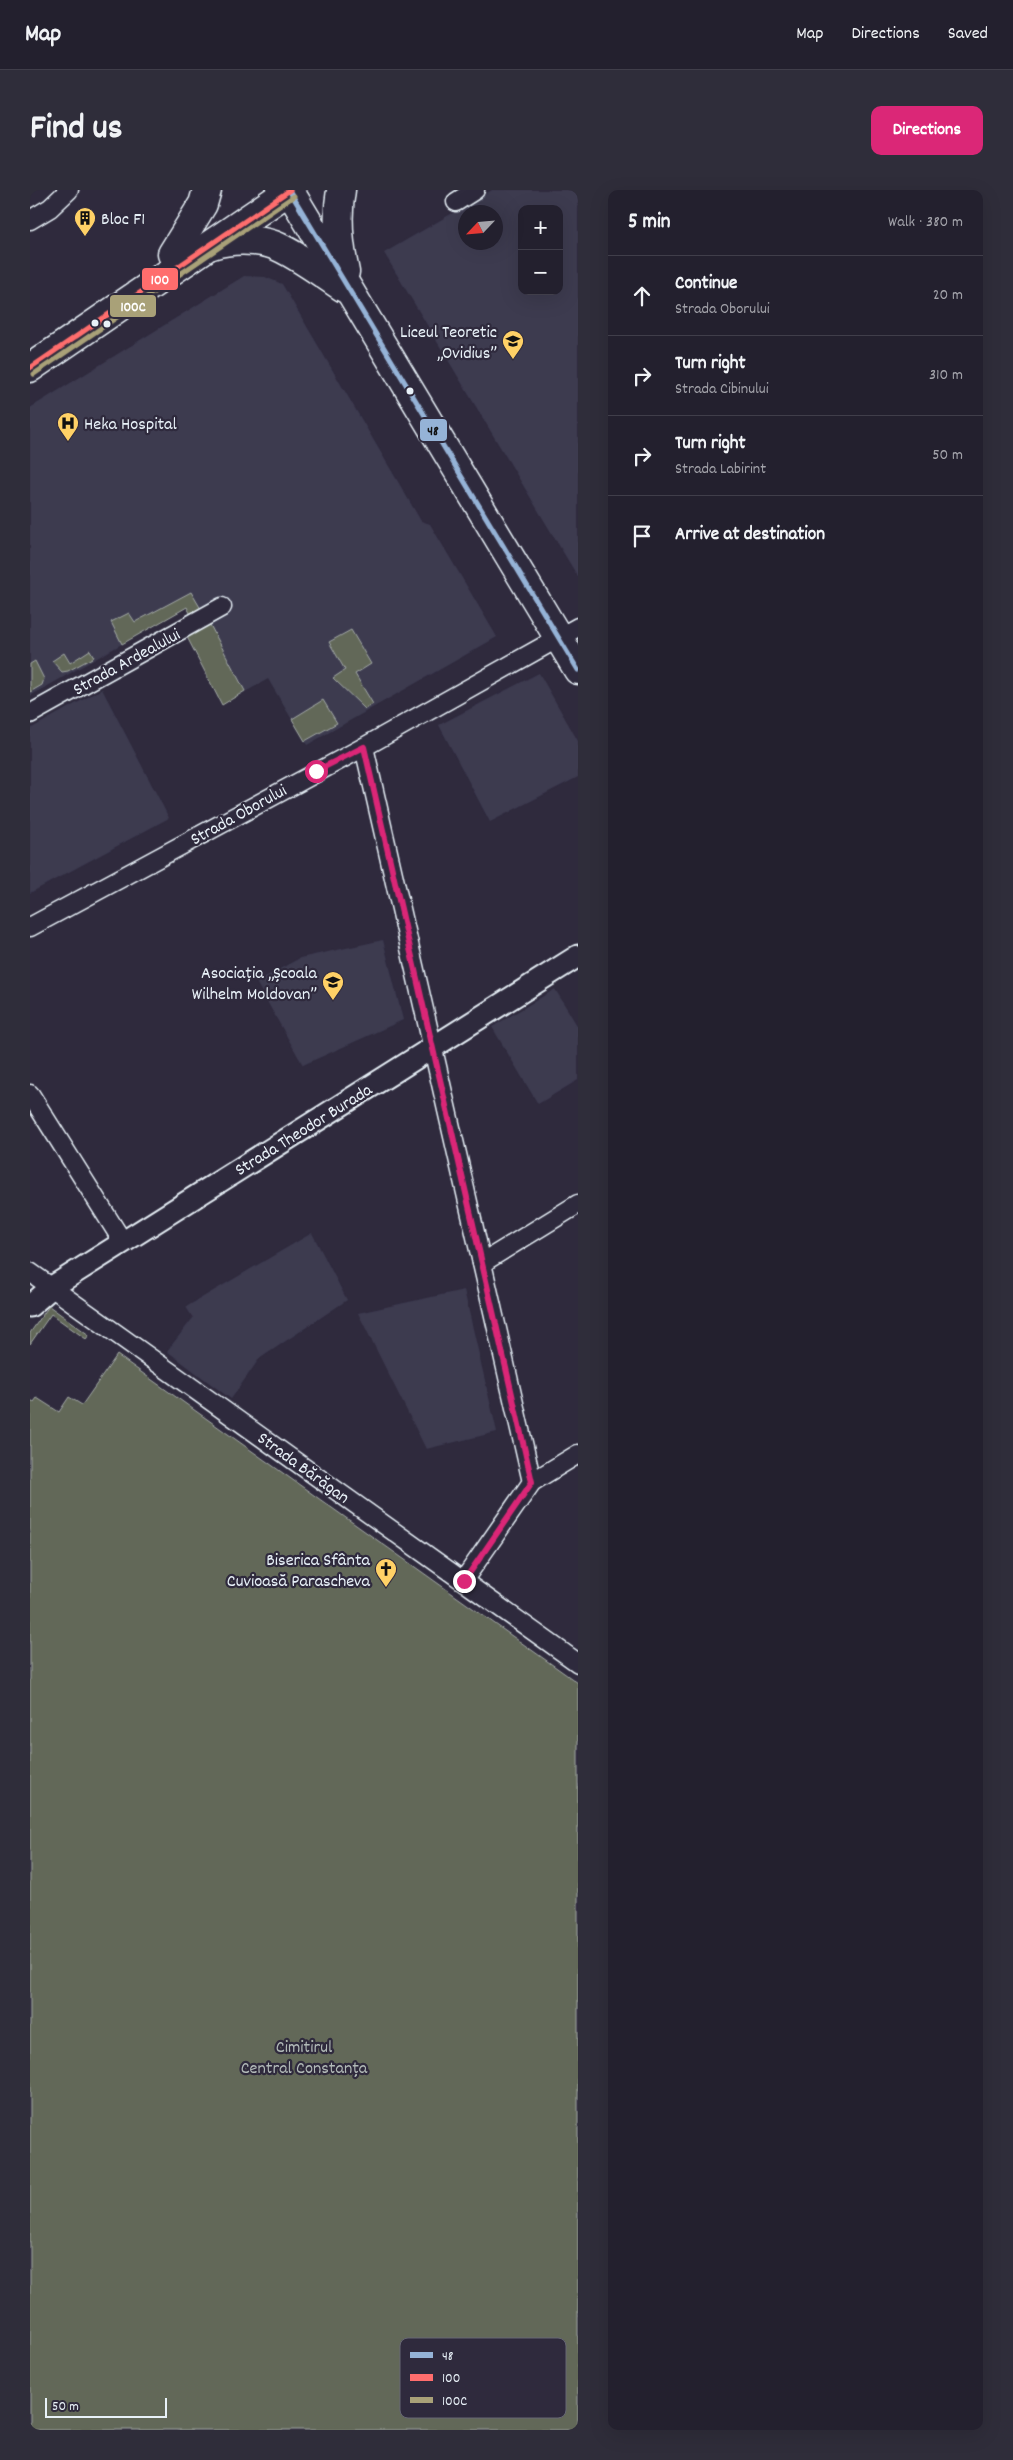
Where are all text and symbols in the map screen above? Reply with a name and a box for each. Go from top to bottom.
text: Map [25,18,61,52]
text: Map [796,22,823,47]
text: Directions [851,22,920,47]
text: Saved [948,22,988,47]
text: Find us [30,105,122,155]
button: Directions [871,106,983,155]
north arrow [458,205,503,250]
map controls [518,205,563,295]
button: + [518,205,563,250]
building icon: Bloc F1 [73,206,97,237]
place label: Bloc F1 [101,208,145,233]
text: 5 min [628,208,671,238]
text: Walk · 380 m [888,211,963,234]
button: − [518,250,563,295]
line badge: 100 [141,267,179,291]
text: 100 [151,271,169,291]
text: Continue [675,271,737,298]
icon: ahead [628,282,656,310]
text: 20 m [933,284,963,307]
line badge: 100C [109,294,157,318]
text: 100C [120,298,146,318]
text: Strada Oborului [675,298,770,321]
unlabelled marker [90,318,100,328]
unlabelled marker [102,319,112,329]
place label: Liceul Teoretic „Ovidius” [400,321,497,367]
school or university icon: Liceul Teoretic „Ovidius” [501,329,525,360]
text: Turn right [675,351,746,378]
icon: right [628,362,656,390]
text: 310 m [929,364,963,387]
text: Strada Cibinului [675,378,769,401]
unlabelled marker [405,386,415,396]
hospital icon: Heka Hospital [56,411,80,442]
place label: Heka Hospital [84,413,178,438]
line badge: 48 [419,418,448,442]
text: 48 [427,422,439,442]
text: Turn right [675,431,746,458]
icon: right [628,442,656,470]
text: 50 m [932,444,963,467]
text: Strada Labirint [675,458,766,481]
icon: arrive [628,522,656,550]
text: Arrive at destination [675,522,825,549]
street label: Strada Ardealului [69,623,185,703]
route start [305,760,328,783]
street label: Strada Oborului [187,779,292,853]
place label: Asociația „Școala Wilhelm Moldovan” [192,962,318,1008]
school or university icon: Asociația „Școala Wilhelm Moldovan” [321,970,345,1001]
street label: Strada Theodor Burada [231,1078,378,1183]
street label: Strada Bărăgan [251,1427,354,1511]
place label: Biserica Sfânta Cuvioasă Parascheva [227,1549,371,1595]
church icon: Biserica Sfânta Cuvioasă Parascheva [374,1557,398,1588]
route end [453,1570,476,1593]
park label: Cimitirul Central Constanța [241,2036,368,2082]
legend [400,2338,566,2418]
text: 48 [442,2347,454,2367]
text: 100 [442,2369,460,2389]
text: 100C [442,2392,467,2412]
scale bar [45,2395,168,2418]
text: 50 m [52,2397,79,2417]

